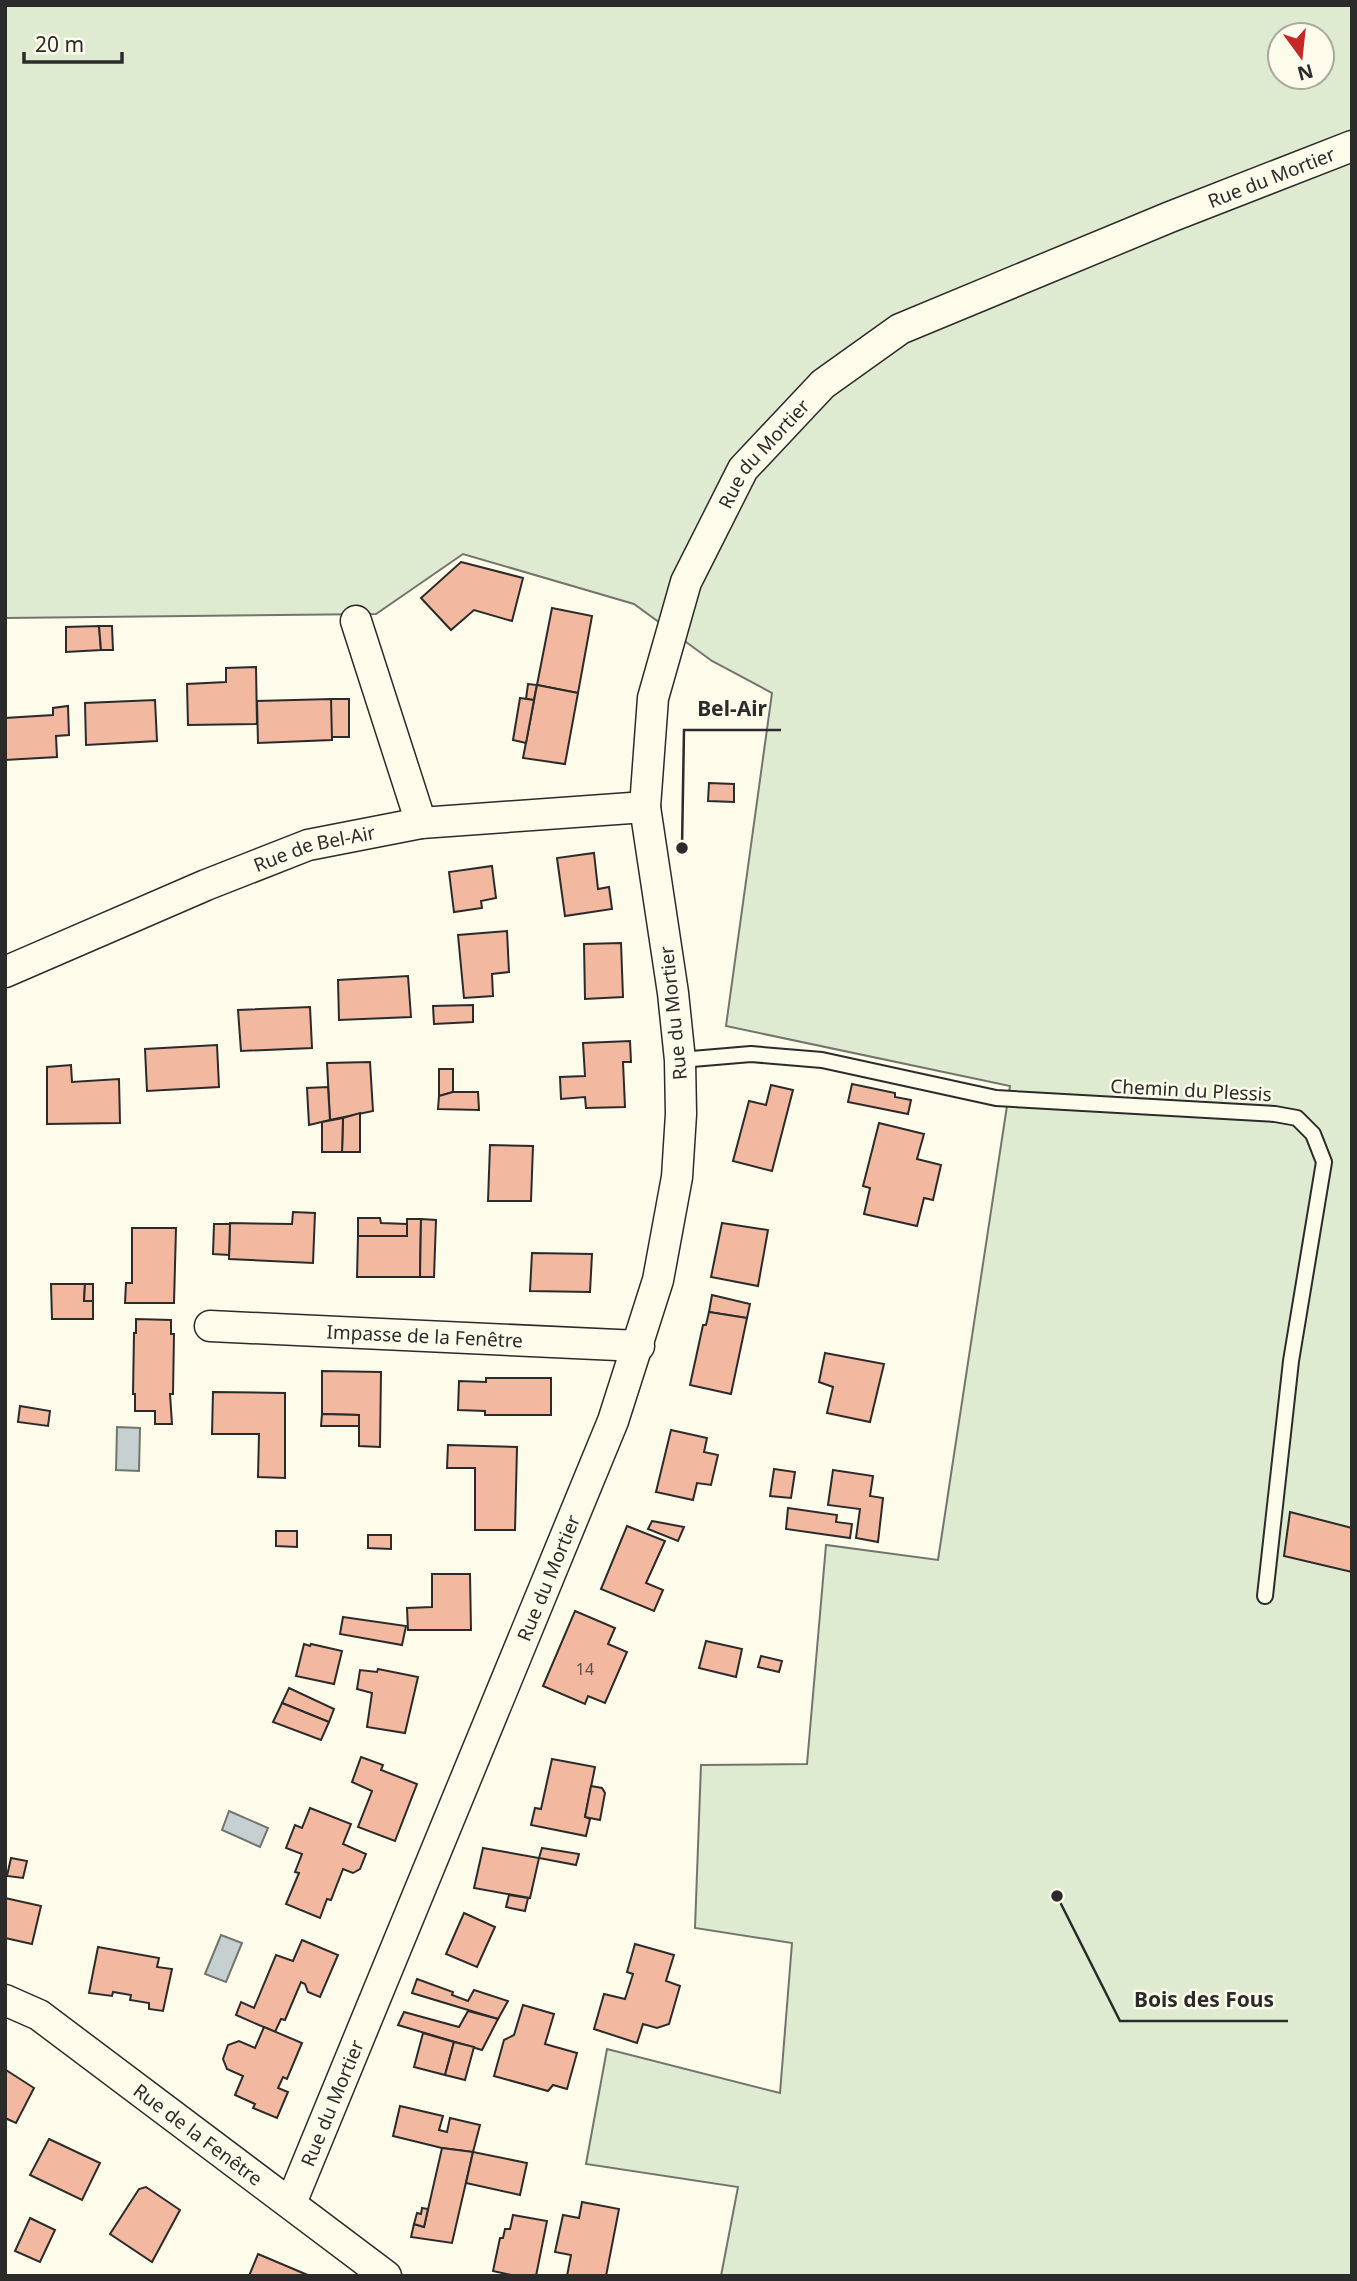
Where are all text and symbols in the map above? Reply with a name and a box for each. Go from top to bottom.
scale bar [24,21,122,65]
north arrow [1266,21,1336,91]
text: 20 m [35,30,84,58]
text: N [1295,58,1316,87]
street label: Rue du Mortier [1204,141,1339,214]
street label: Rue du Mortier [712,393,815,513]
callout: Bel-Air [684,688,781,730]
text: Bel-Air [697,694,767,722]
street label: Rue de Bel-Air [250,819,378,878]
street label: Rue du Mortier [653,945,693,1081]
street label: Chemin du Plessis [1110,1073,1272,1107]
street label: Impasse de la Fenêtre [326,1318,523,1354]
street label: Rue du Mortier [511,1511,586,1645]
house number: 14 [576,1658,594,1680]
callout: Bois des Fous [1120,1979,1288,2021]
text: Bois des Fous [1134,1985,1274,2013]
street label: Rue du Mortier [294,2036,370,2170]
street label: Rue de la Fenêtre [128,2077,268,2192]

